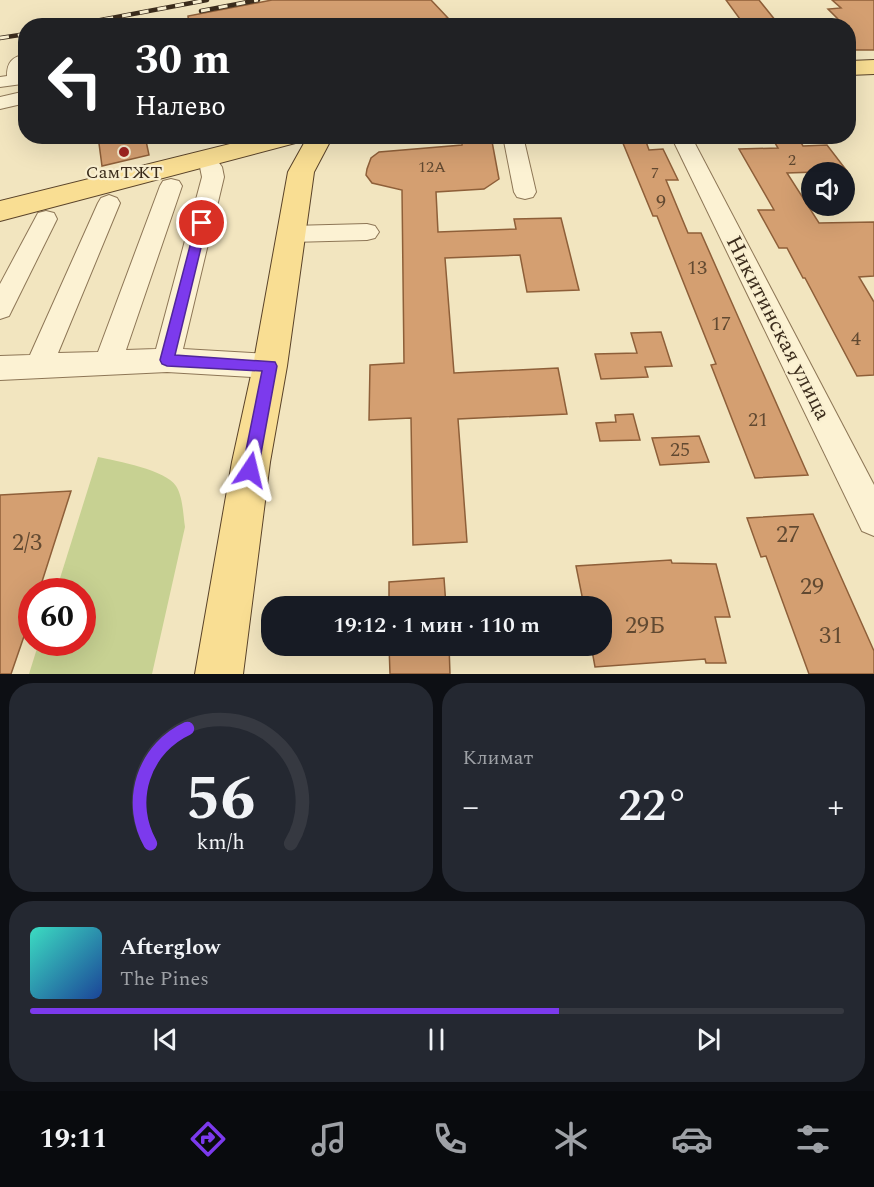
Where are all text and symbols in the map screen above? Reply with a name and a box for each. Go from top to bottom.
text: 30 m [135,29,230,92]
icon: left [36,42,114,120]
text: Налево [135,86,226,128]
marker: СамТЖТ [117,145,131,159]
house number: 2 [788,148,796,172]
house number: 12А [418,155,446,179]
place label: СамТЖТ [86,159,162,186]
house number: 7 [651,161,659,185]
map controls [801,162,855,216]
button: sound [801,162,855,216]
house number: 9 [656,187,666,217]
pin [176,197,227,248]
icon: arrive [185,206,218,239]
street label: Никитинская улица [717,230,839,426]
house number: 13 [687,253,707,283]
house number: 17 [711,309,731,339]
house number: 4 [851,324,861,354]
house number: 21 [748,405,768,435]
house number: 25 [670,435,690,465]
position arrow [218,438,282,502]
house number: 27 [776,517,800,553]
house number: 2/3 [12,525,42,561]
house number: 29 [800,569,824,605]
speed limit sign: 60 [18,578,96,656]
house number: 29Б [625,608,665,644]
text: 19:12 · 1 мин · 110 m [333,609,540,642]
house number: 31 [819,618,843,654]
text: Климат [463,743,533,773]
text: 56 [186,752,256,847]
text: 22° [618,772,689,841]
text: − [463,782,479,832]
text: + [828,782,844,832]
text: km/h [197,827,245,860]
text: Afterglow [120,931,220,964]
text: The Pines [120,964,209,994]
icon: previous [149,1023,182,1056]
icon: pause [420,1023,453,1056]
icon: next [692,1023,725,1056]
text: 19:11 [40,1118,107,1160]
icon: directions [187,1118,229,1160]
icon: music [308,1118,350,1160]
icon: phone [429,1118,471,1160]
icon: climate [550,1118,592,1160]
icon: car [671,1118,713,1160]
icon: filters [792,1118,834,1160]

